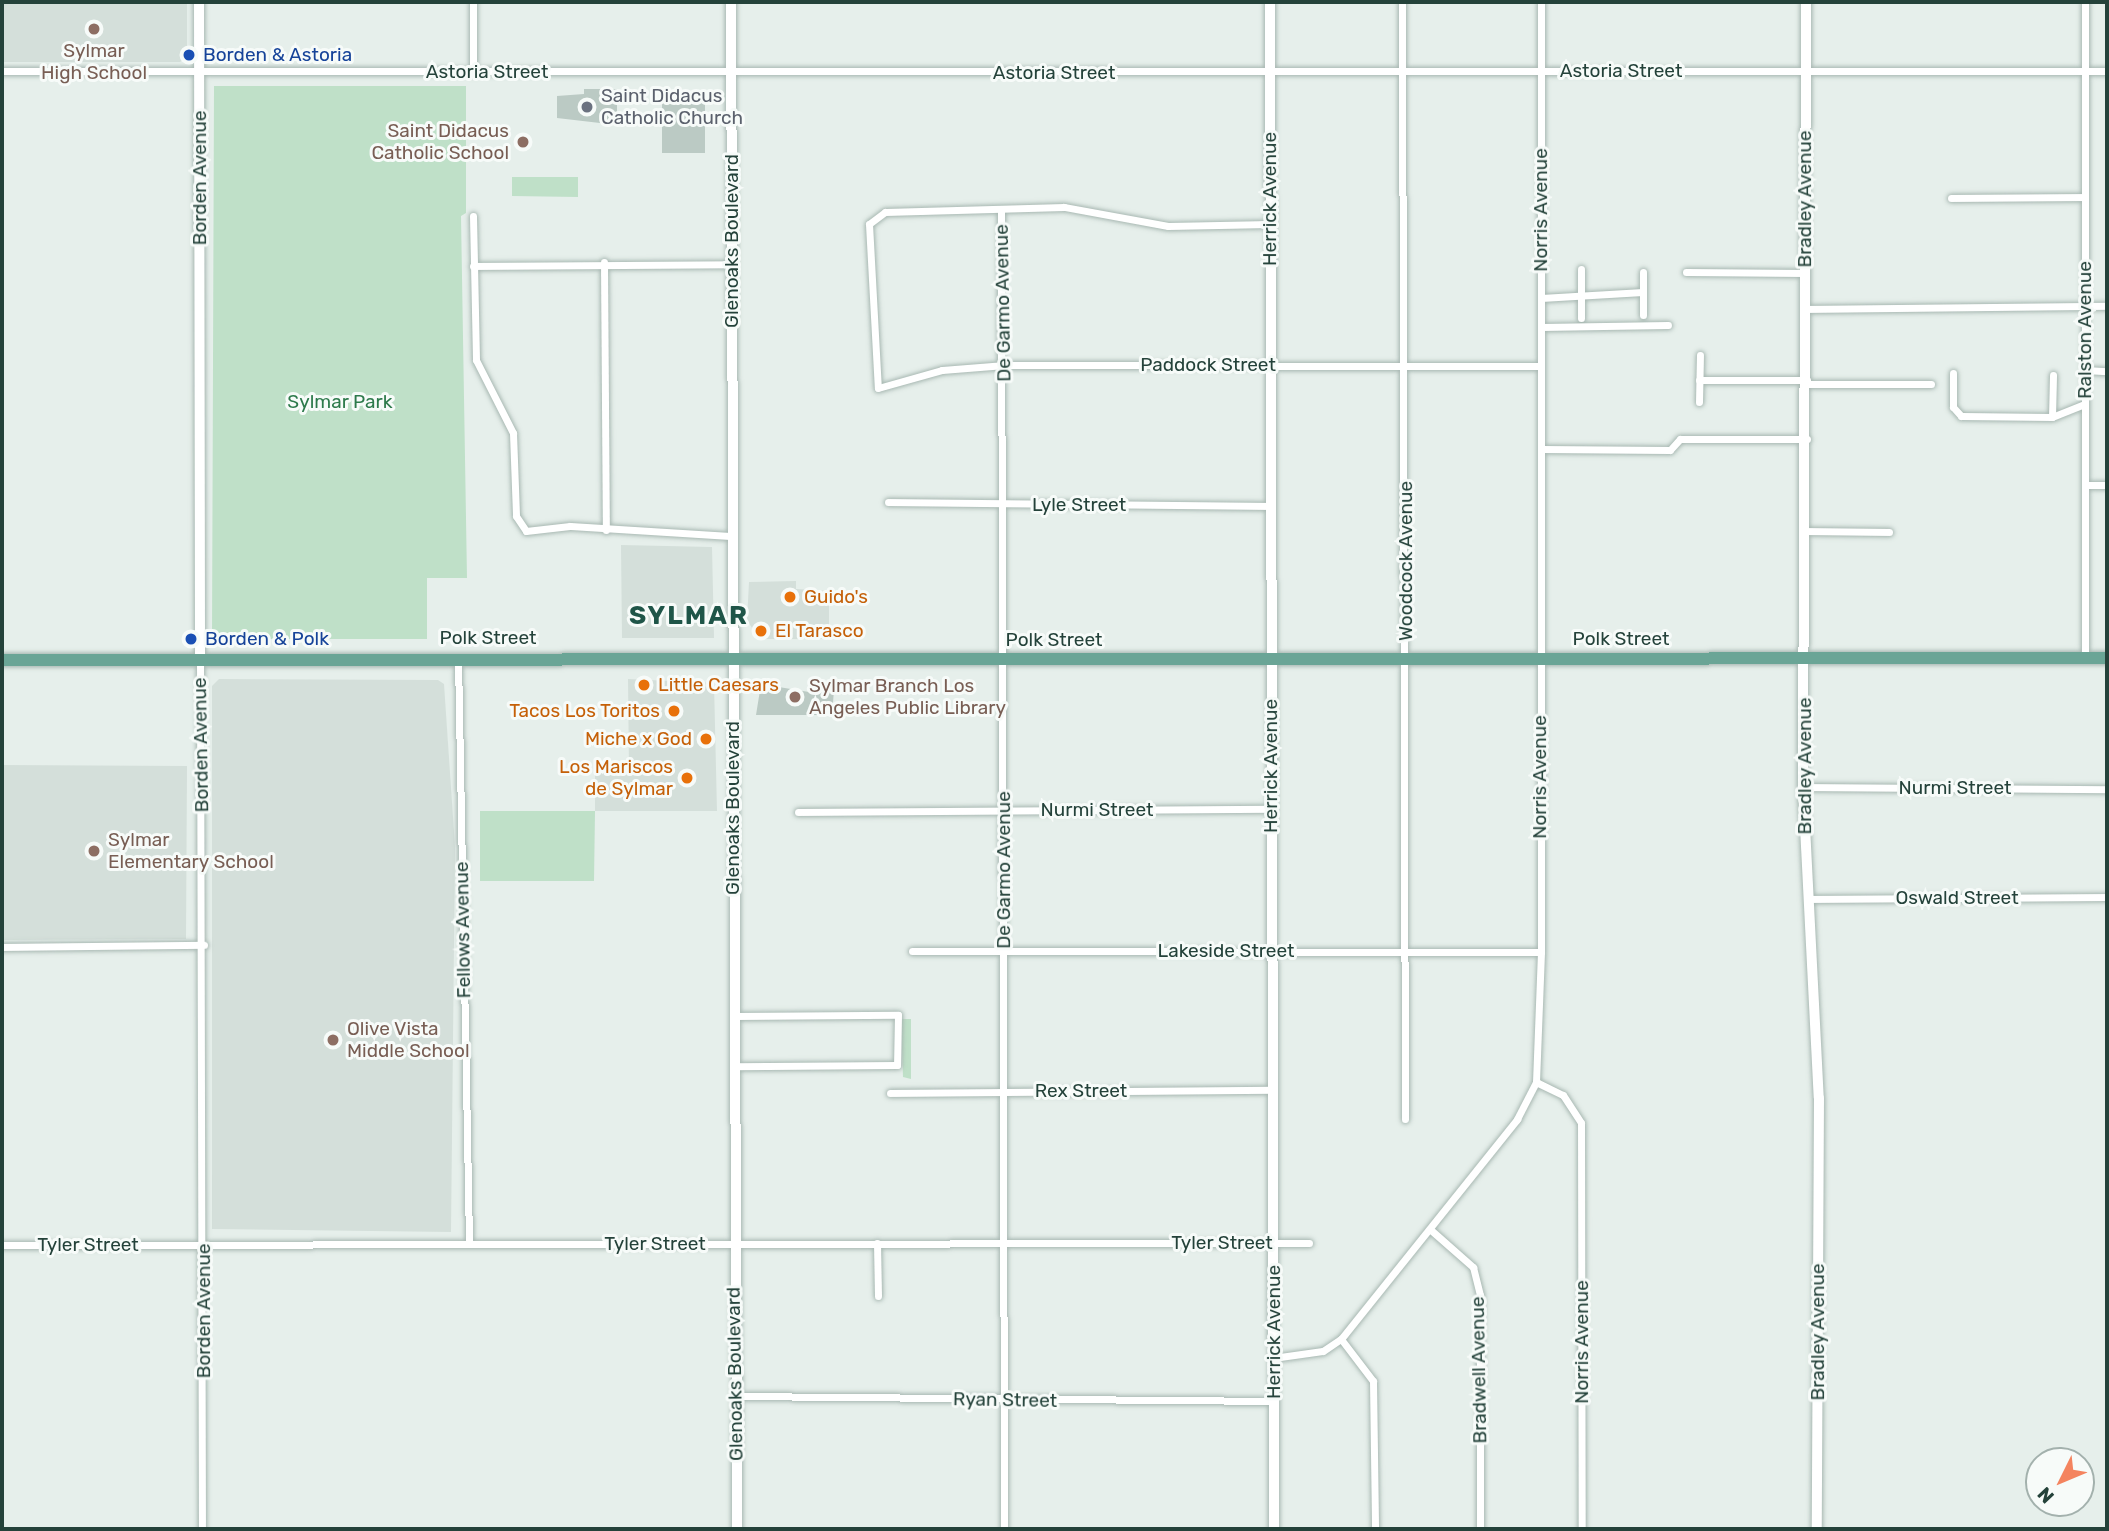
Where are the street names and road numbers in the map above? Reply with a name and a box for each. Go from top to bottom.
street label: Astoria Street [1560,60,1682,82]
street label: Astoria Street [426,61,548,83]
street label: Astoria Street [993,62,1115,84]
street label: Borden Avenue [189,110,211,246]
street label: Bradley Avenue [1794,130,1816,268]
street label: Herrick Avenue [1259,132,1281,266]
street label: Norris Avenue [1530,148,1552,272]
street label: Glenoaks Boulevard [721,154,743,328]
street label: De Garmo Avenue [990,224,1016,382]
street label: Ralston Avenue [2074,261,2096,399]
street label: Paddock Street [1140,354,1276,376]
street label: Woodcock Avenue [1395,481,1417,641]
street label: Lyle Street [1032,494,1126,516]
street label: Polk Street [440,627,536,649]
street label: Polk Street [1573,628,1669,650]
street label: Polk Street [1006,629,1102,651]
street label: Borden Avenue [188,677,214,813]
street label: Bradley Avenue [1794,697,1816,835]
street label: Herrick Avenue [1260,699,1282,833]
street label: Norris Avenue [1529,715,1551,839]
street label: Glenoaks Boulevard [722,721,744,895]
street label: Nurmi Street [1899,777,2011,799]
street label: De Garmo Avenue [993,791,1015,949]
street label: Nurmi Street [1041,799,1153,821]
street label: Fellows Avenue [450,861,476,999]
street label: Oswald Street [1895,887,2019,909]
street label: Lakeside Street [1158,940,1294,962]
street label: Rex Street [1035,1080,1127,1102]
street label: Tyler Street [1171,1232,1273,1254]
street label: Tyler Street [604,1233,706,1255]
street label: Tyler Street [37,1234,139,1256]
street label: Borden Avenue [193,1243,215,1379]
street label: Bradley Avenue [1807,1263,1829,1401]
street label: Herrick Avenue [1263,1265,1285,1399]
street label: Norris Avenue [1571,1280,1593,1404]
street label: Glenoaks Boulevard [722,1287,748,1461]
street label: Bradwell Avenue [1466,1296,1492,1444]
street label: Ryan Street [953,1388,1057,1412]

